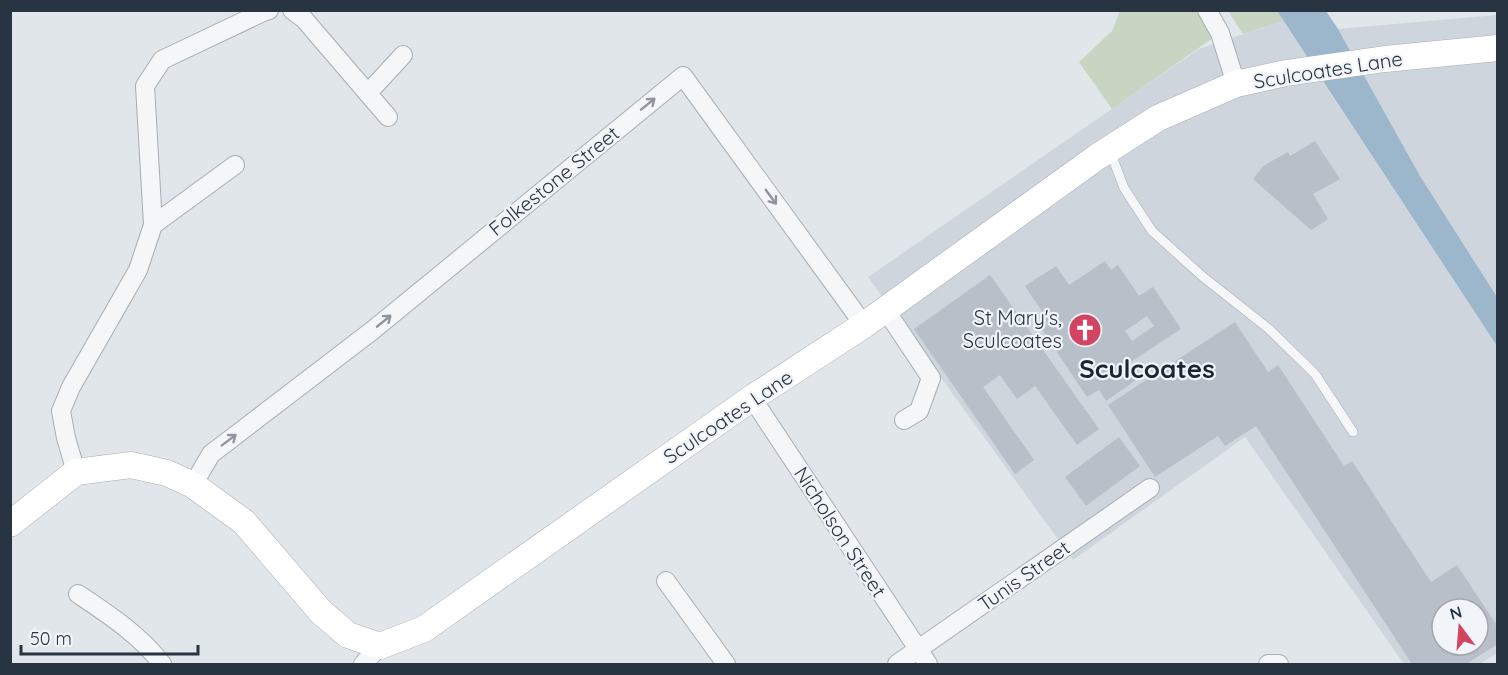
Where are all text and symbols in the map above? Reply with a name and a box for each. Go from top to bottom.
street label: Sculcoates Lane [1252,45,1404,94]
one-way arrow [640,97,655,111]
street label: Folkestone Street [483,120,624,241]
one-way arrow [765,189,777,205]
place label: St Mary's, Sculcoates [963,305,1062,353]
church icon: St Mary's, Sculcoates [1067,312,1103,348]
one-way arrow [376,314,391,328]
district label: Sculcoates [1079,352,1215,385]
street label: Sculcoates Lane [658,364,797,469]
one-way arrow [221,434,237,446]
street label: Nicholson Street [789,462,892,602]
street label: Tunis Street [973,535,1075,616]
north arrow [1430,597,1490,657]
text: N [1447,601,1464,624]
scale bar [21,618,198,656]
text: 50 m [30,627,72,650]

